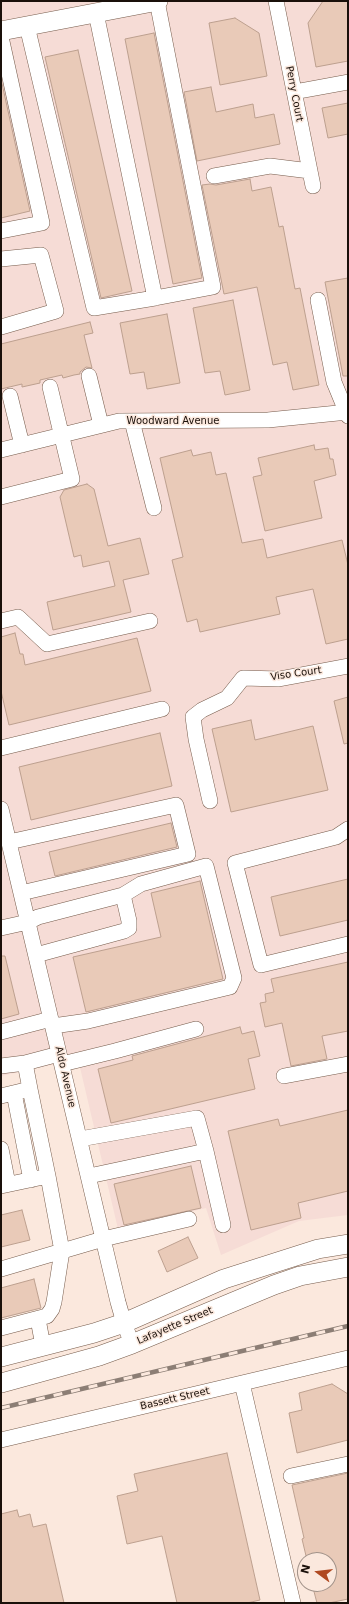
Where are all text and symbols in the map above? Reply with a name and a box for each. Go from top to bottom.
street label: Perry Court [283,65,305,123]
street label: Woodward Avenue [127,415,219,427]
street label: Viso Court [270,664,322,684]
street label: Aldo Avenue [52,1045,78,1109]
street label: Lafayette Street [135,1305,215,1347]
street label: Bassett Street [139,1385,211,1413]
north arrow [297,1552,337,1592]
text: N [298,1563,313,1575]

